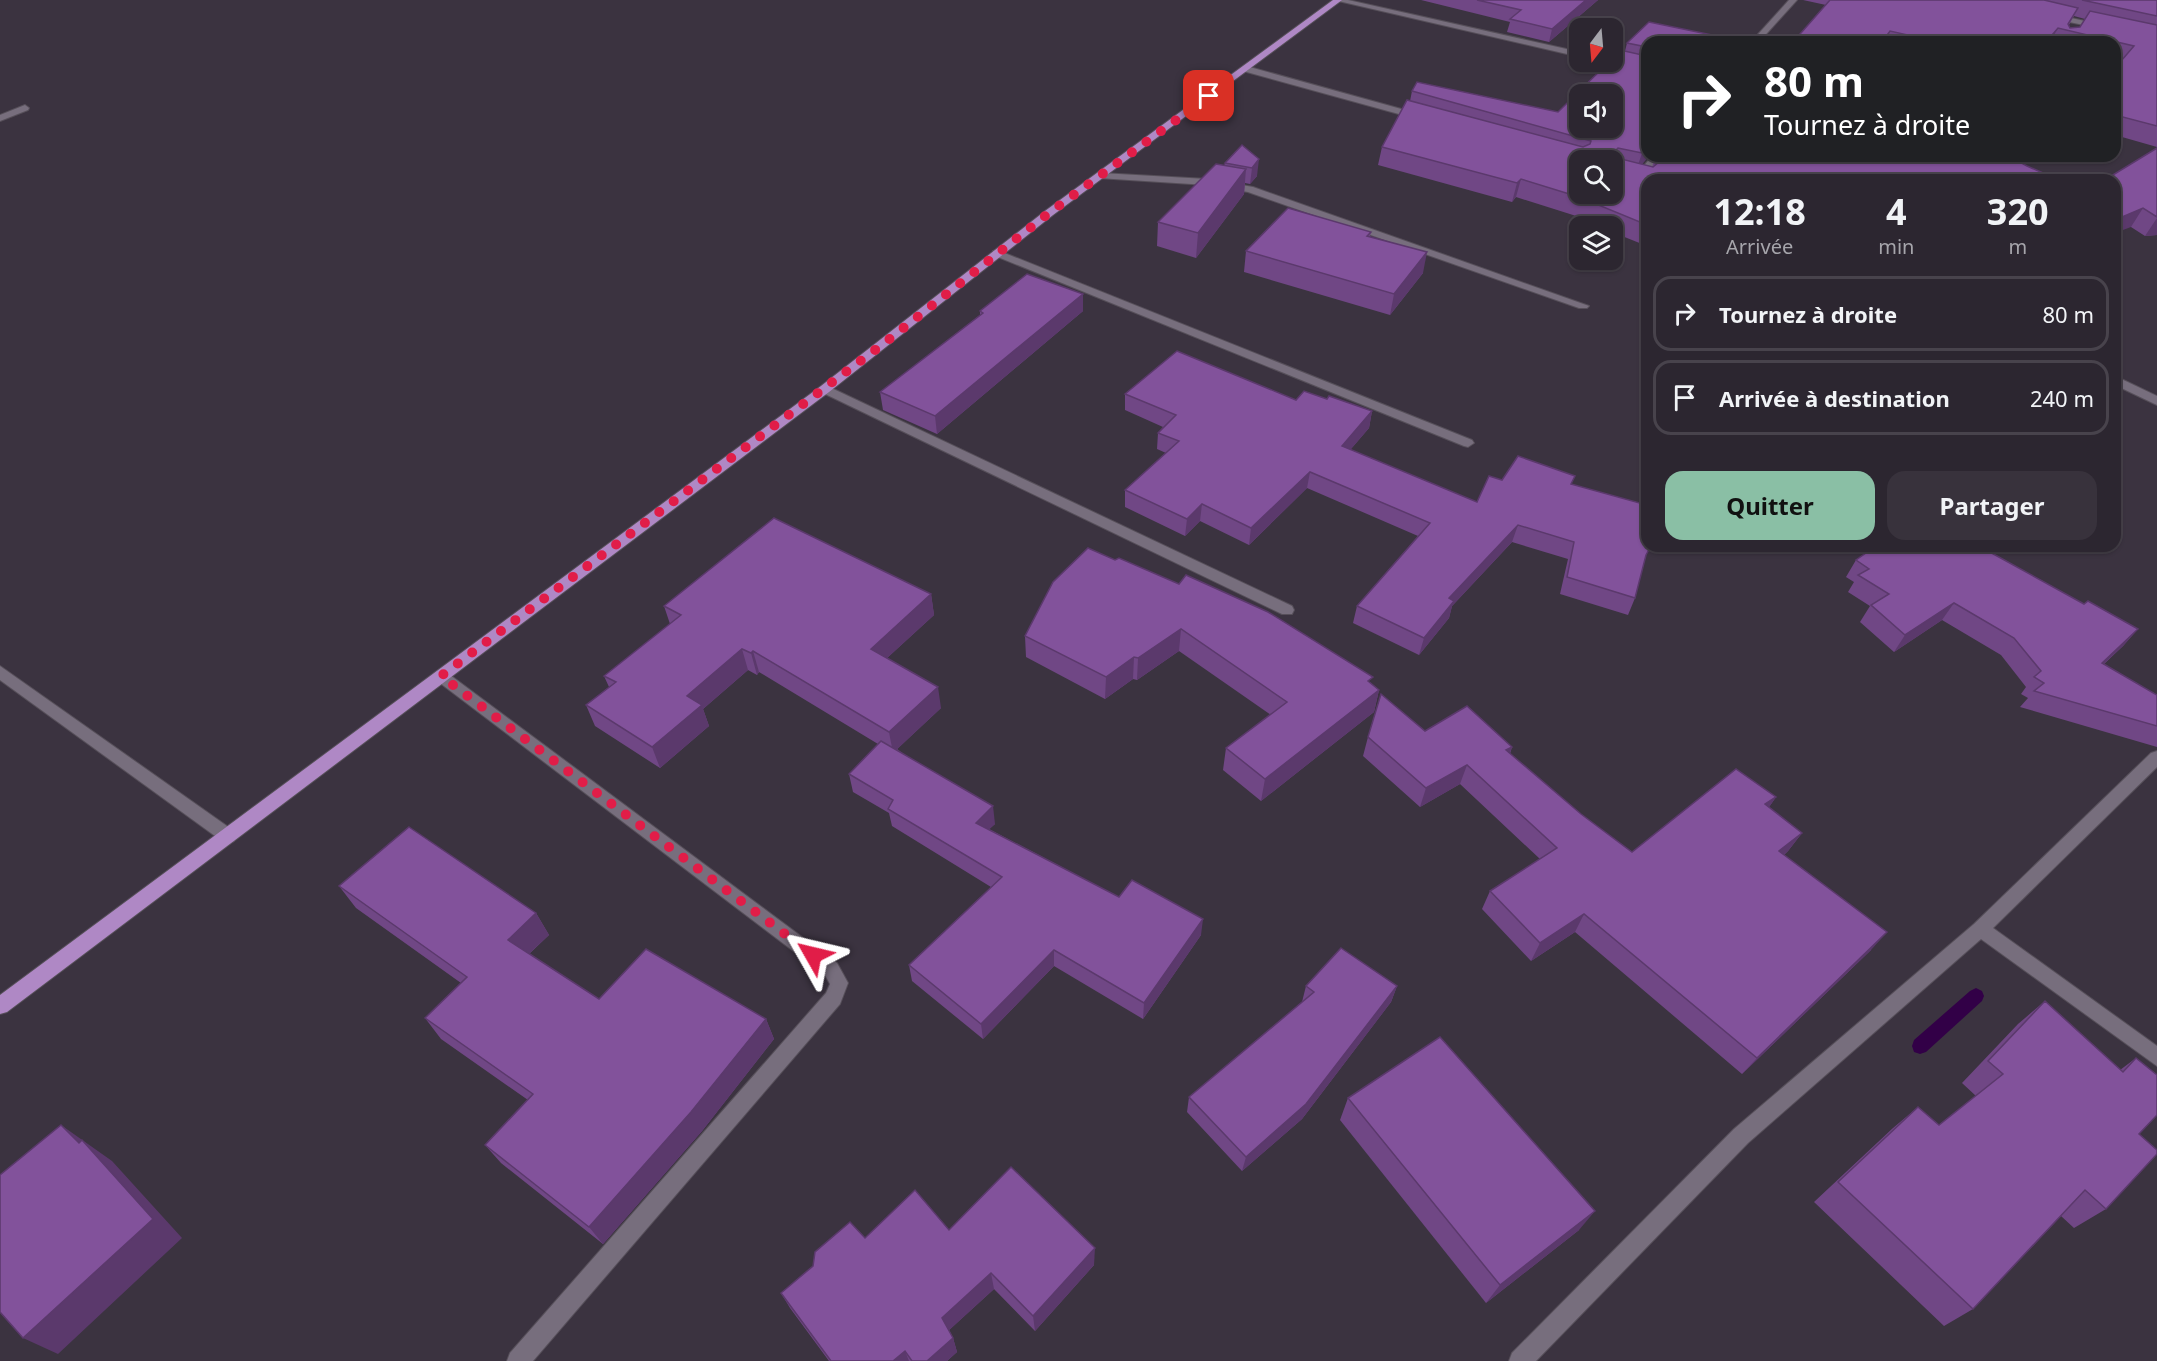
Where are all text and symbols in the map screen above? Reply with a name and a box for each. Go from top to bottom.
north arrow [1569,18,1623,72]
map controls [1569,18,1623,270]
text: 80 m [1764,52,1864,109]
icon: right [1665,60,1743,138]
pin [1183,70,1234,121]
icon: arrive [1192,79,1225,112]
button: sound [1569,84,1623,138]
text: Tournez à droite [1764,106,1970,143]
button: search [1569,150,1623,204]
text: 12:18 [1713,187,1806,236]
text: 4 [1886,187,1907,236]
text: 320 [1987,187,2049,236]
button: layers [1569,216,1623,270]
text: Arrivée [1726,233,1793,260]
text: min [1878,233,1914,260]
text: m [2008,233,2027,260]
icon: right [1668,297,1701,330]
text: Tournez à droite [1719,299,1897,329]
text: 80 m [2043,299,2094,329]
icon: arrive [1668,381,1701,414]
text: Arrivée à destination [1719,383,1950,413]
text: 240 m [2030,383,2094,413]
button: Quitter [1665,471,1875,540]
button: Partager [1887,471,2097,540]
position arrow [781,923,845,987]

